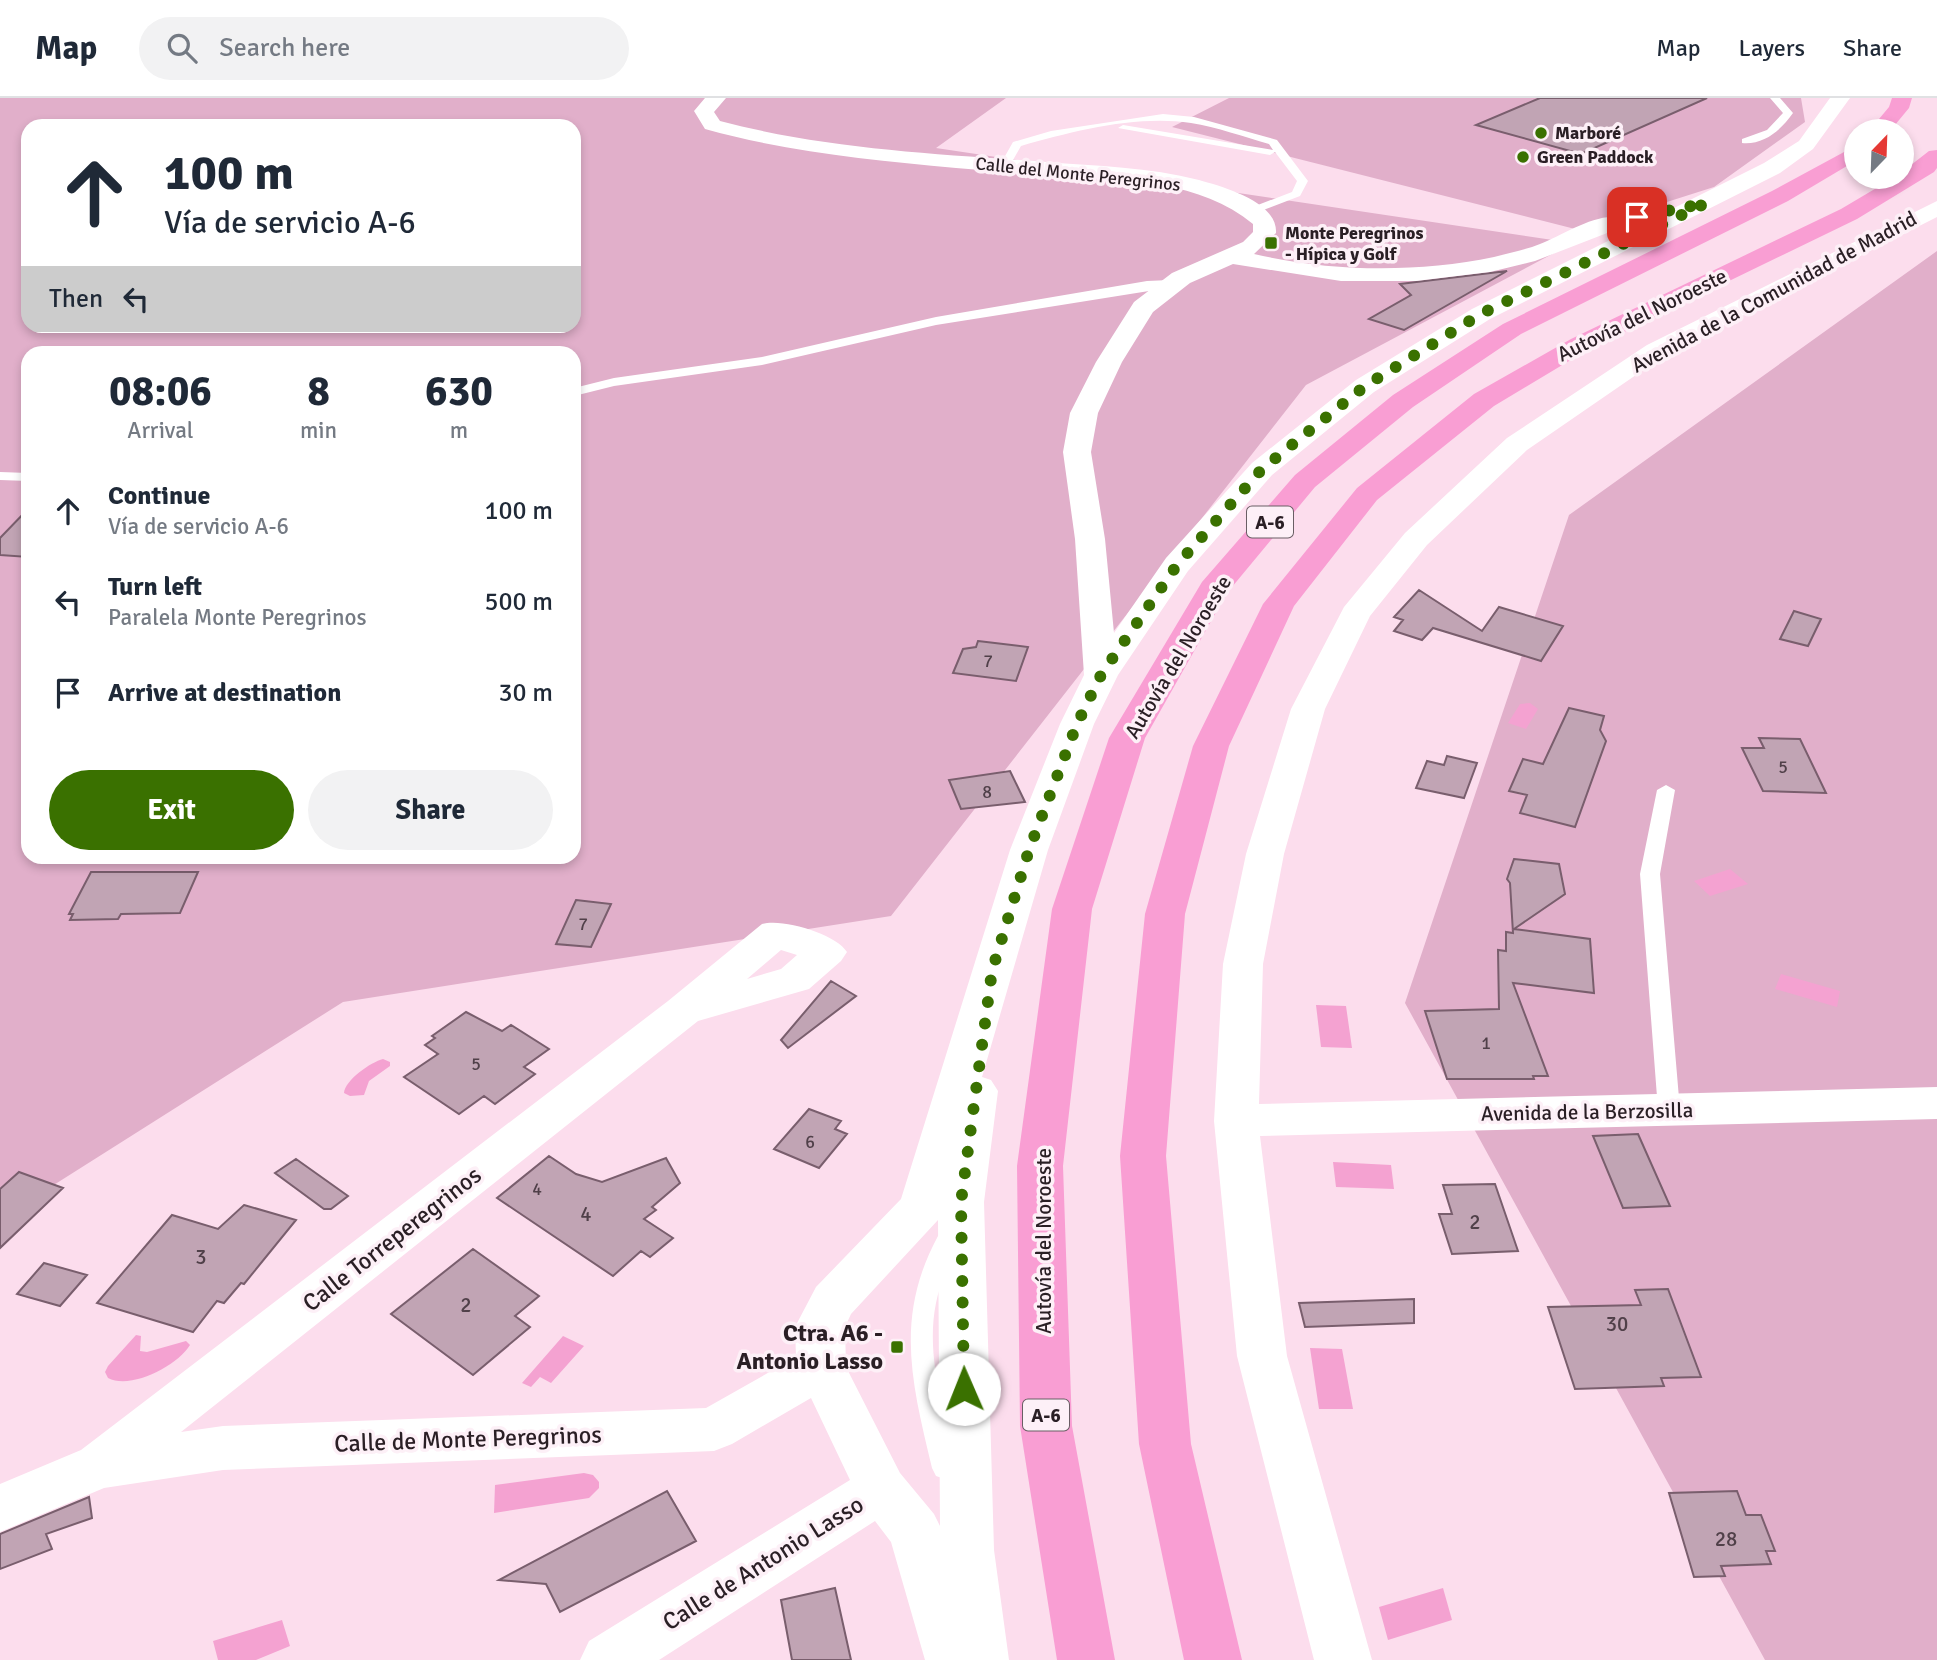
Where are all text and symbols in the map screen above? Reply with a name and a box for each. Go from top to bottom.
search box [139,17,629,80]
text: Map [35,28,97,69]
icon: search [163,29,201,67]
text: Search here [219,32,350,64]
text: Map [1656,33,1701,63]
text: Layers [1739,33,1805,63]
text: Share [1843,33,1902,63]
north arrow [1844,119,1914,189]
map controls [1844,119,1914,189]
place label: Marboré [1555,122,1621,144]
marker: Marboré [1533,125,1549,141]
text: 100 m [164,143,294,203]
place label: Green Paddock [1537,146,1654,168]
icon: ahead [49,147,140,238]
marker: Green Paddock [1515,149,1531,165]
street label: Calle del Monte Peregrinos [974,152,1182,196]
pin [1607,187,1667,247]
icon: arrive [1618,198,1656,236]
text: Vía de servicio A-6 [164,203,416,242]
street label: Avenida de la Comunidad de Madrid [1627,205,1921,379]
place label: Monte Peregrinos - Hípica y Golf [1285,222,1423,265]
marker: Monte Peregrinos - Hípica y Golf [1263,235,1279,251]
street label: Autovía del Noroeste [1553,263,1731,367]
icon: left [117,280,155,318]
text: Then [49,283,103,315]
text: 08:06 [109,366,212,417]
text: 8 [307,366,330,417]
text: 630 [425,366,493,417]
text: Arrival [127,416,194,445]
text: min [300,416,337,445]
text: m [450,416,468,445]
text: Continue [108,480,210,512]
icon: ahead [49,492,87,530]
text: 100 m [484,495,553,527]
road number: A-6 [1247,506,1293,538]
text: Vía de servicio A-6 [108,512,289,541]
text: Turn left [108,571,202,603]
street label: Autovía del Noroeste [1119,571,1237,743]
icon: left [49,583,87,621]
text: 500 m [484,586,553,618]
text: Paralela Monte Peregrinos [108,603,366,632]
house number: 7 [983,650,993,672]
icon: arrive [49,674,87,712]
text: Arrive at destination [108,677,341,709]
text: 30 m [498,677,553,709]
house number: 5 [1778,756,1788,778]
button: Exit [49,770,294,850]
button: Share [308,770,553,850]
house number: 8 [982,781,992,803]
house number: 7 [578,913,588,935]
house number: 1 [1481,1032,1491,1054]
house number: 5 [471,1053,481,1075]
street label: Avenida de la Berzosilla [1481,1097,1693,1127]
house number: 6 [805,1131,815,1153]
street label: Autovía del Noroeste [1031,1148,1057,1334]
street label: Calle Torreperegrinos [297,1160,487,1318]
house number: 4 [532,1178,542,1200]
house number: 4 [580,1201,592,1227]
house number: 2 [1469,1209,1481,1235]
house number: 3 [195,1244,207,1270]
house number: 2 [460,1292,472,1318]
house number: 30 [1606,1311,1628,1337]
place label: Ctra. A6 - Antonio Lasso [736,1318,883,1376]
marker: Ctra. A6 - Antonio Lasso [889,1339,905,1355]
position arrow [927,1352,1001,1426]
road number: A-6 [1023,1400,1069,1430]
street label: Calle de Monte Peregrinos [334,1419,602,1459]
street label: Calle de Antonio Lasso [657,1489,869,1637]
house number: 28 [1715,1526,1737,1552]

